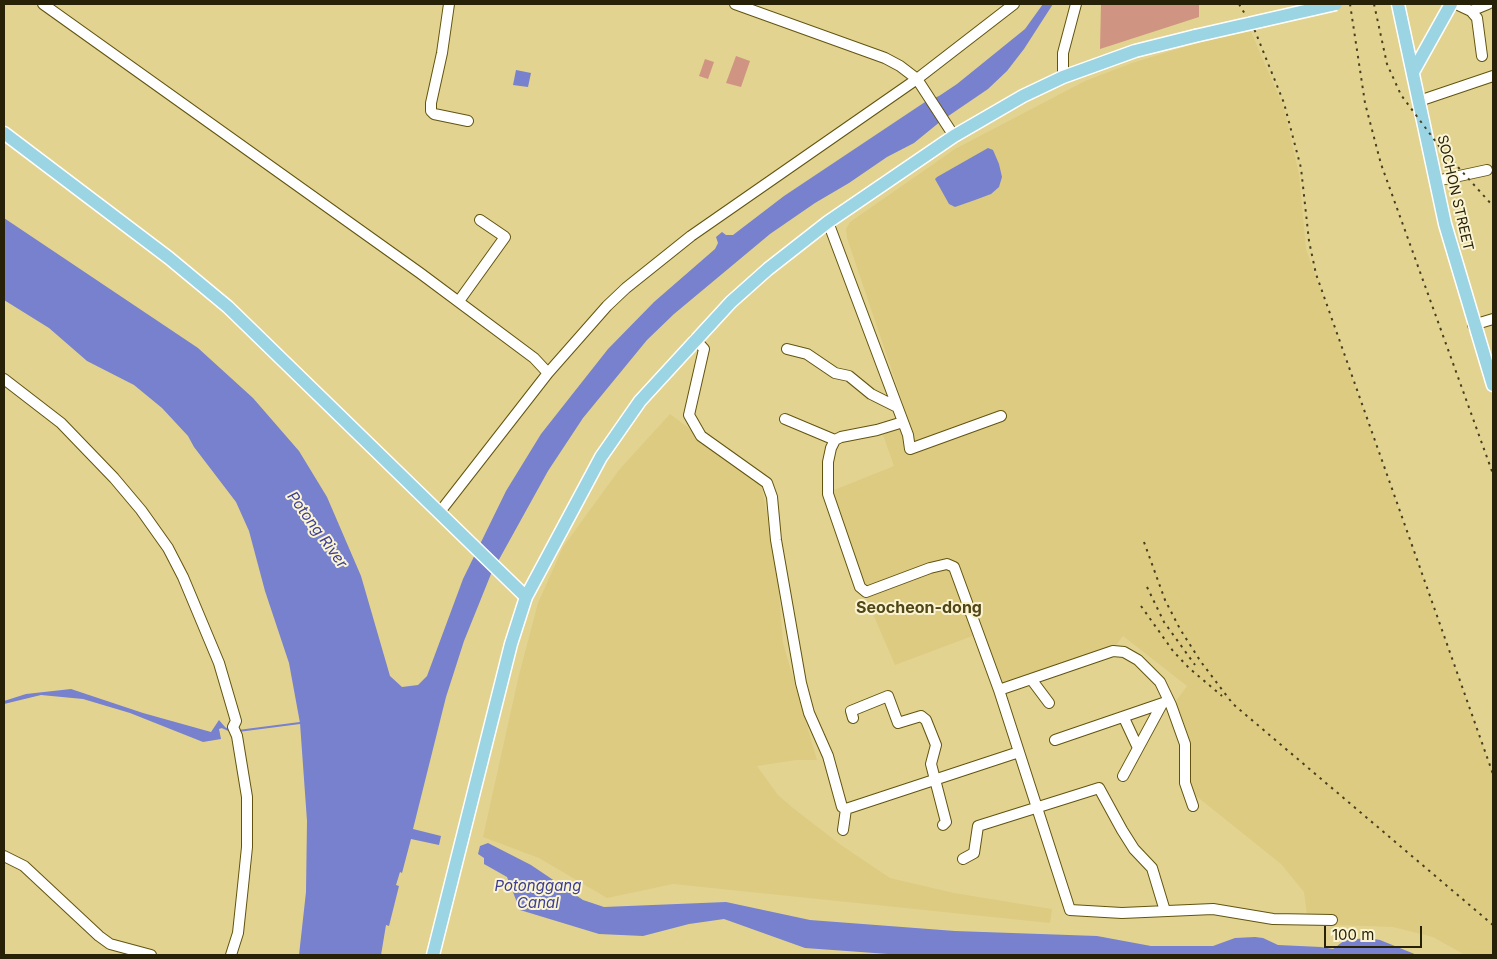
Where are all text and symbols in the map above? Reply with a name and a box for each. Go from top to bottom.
street label: SOCHON STREET [1433,133,1477,253]
water label: Potong River [283,488,351,572]
district label: Seocheon-dong [856,598,982,618]
water label: Potonggang Canal [495,877,581,912]
scale bar [1327,916,1424,948]
text: 100 m [1332,925,1374,944]

